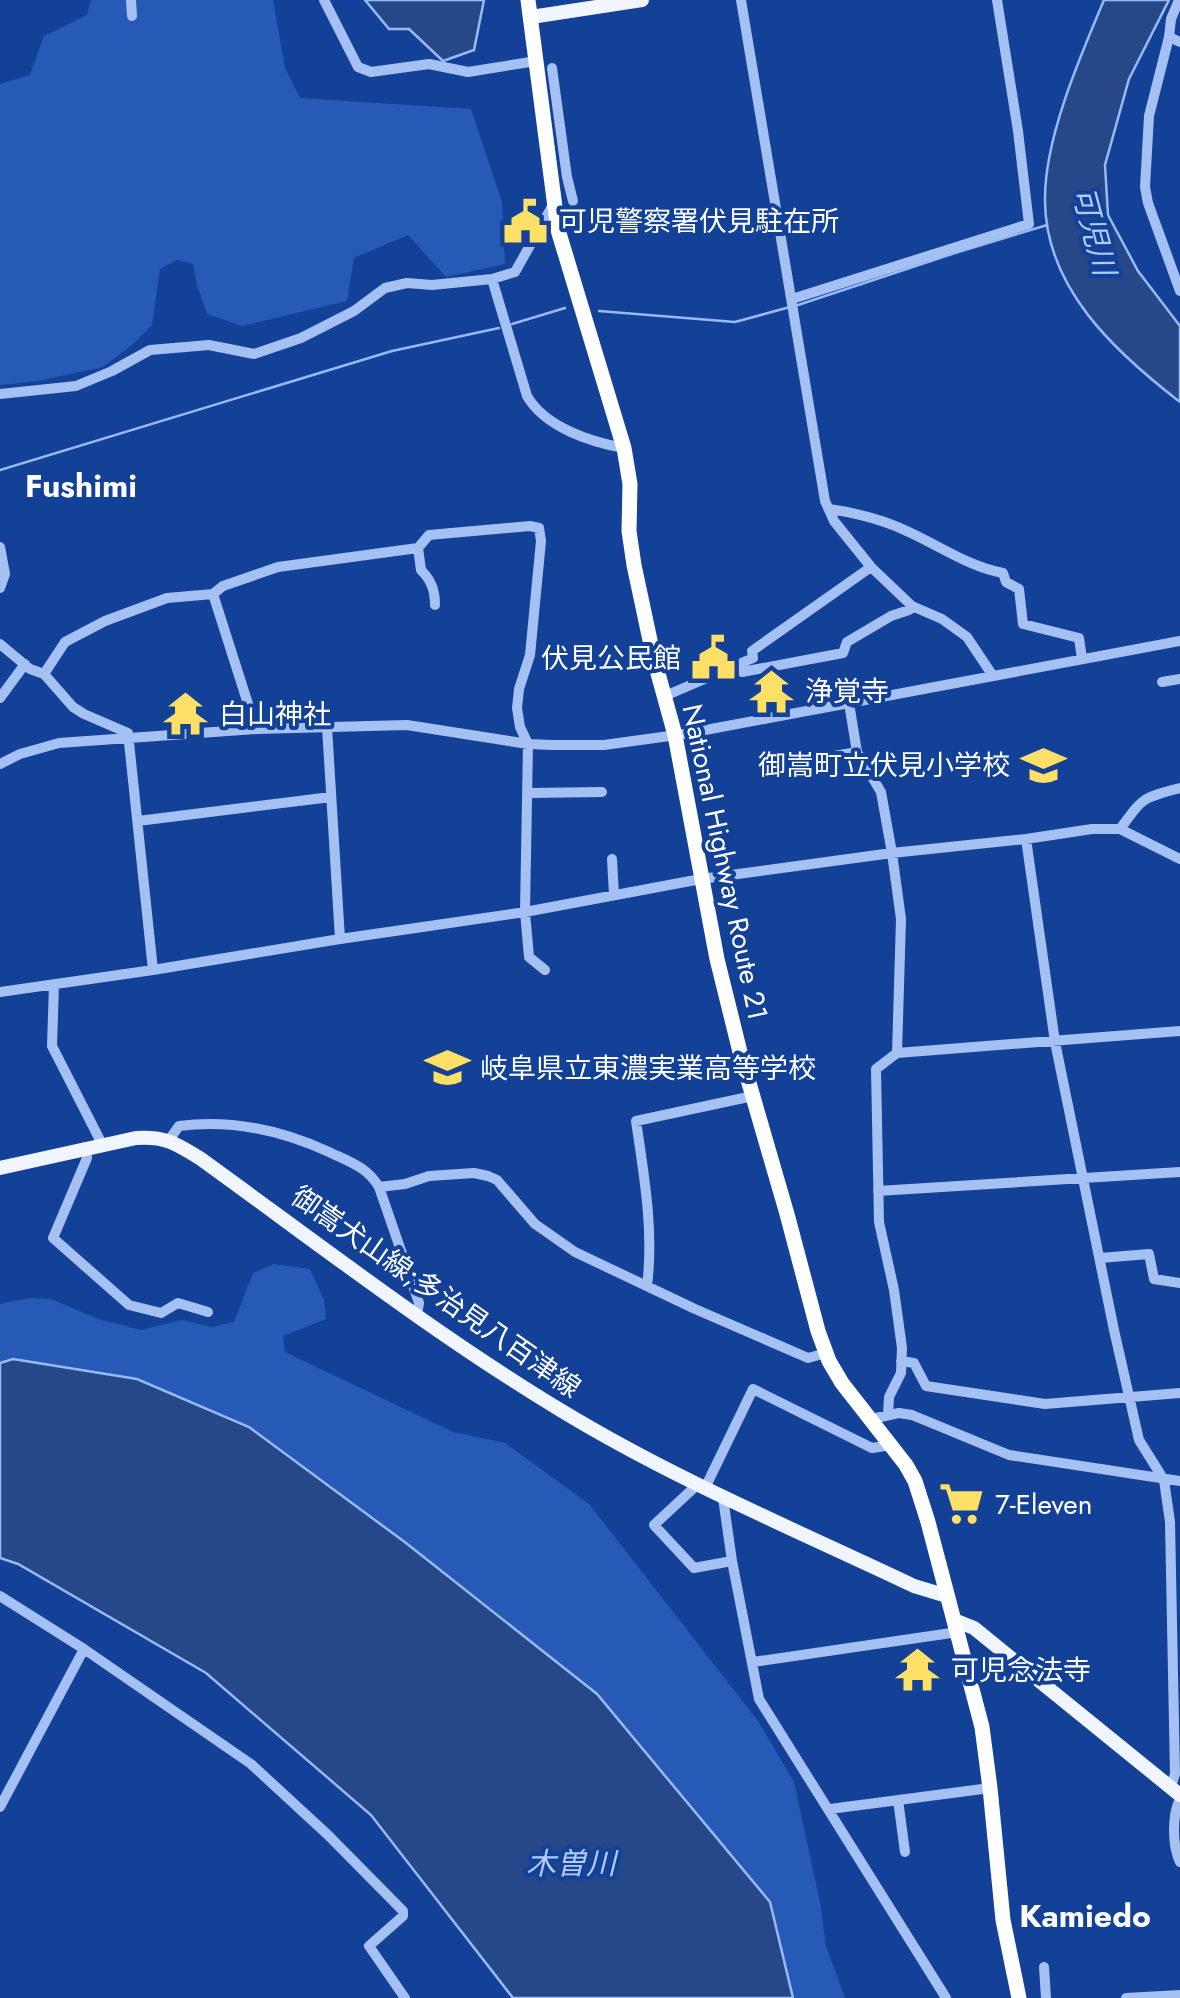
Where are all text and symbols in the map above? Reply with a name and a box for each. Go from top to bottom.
water label: 可児川 [1062,182,1127,283]
public building icon: 可児警察署伏見駐在所 [502,197,550,245]
place label: 可児警察署伏見駐在所 [559,201,839,242]
district label: Fushimi [25,463,137,509]
public building icon: 伏見公民館 [690,634,738,682]
place label: 伏見公民館 [541,638,681,679]
temple icon: 浄覚寺 [748,667,796,715]
place label: 浄覚寺 [805,671,889,712]
temple icon: 白山神社 [162,690,210,738]
place label: 白山神社 [219,694,331,735]
street label: National Highway Route 21 [671,700,779,1024]
school or university icon: 御嵩町立伏見小学校 [1019,741,1067,789]
place label: 御嵩町立伏見小学校 [758,745,1010,786]
school or university icon: 岐阜県立東濃実業高等学校 [423,1044,471,1092]
place label: 岐阜県立東濃実業高等学校 [480,1048,816,1089]
street label: 御嵩犬山線;多治見八百津線 [283,1176,589,1408]
supermarket icon: 7-Eleven [938,1480,986,1528]
place label: 7-Eleven [995,1484,1092,1525]
temple icon: 可児念法寺 [894,1646,942,1694]
place label: 可児念法寺 [951,1650,1091,1691]
water label: 木曽川 [526,1842,619,1885]
district label: Kamiedo [1019,1893,1151,1939]

